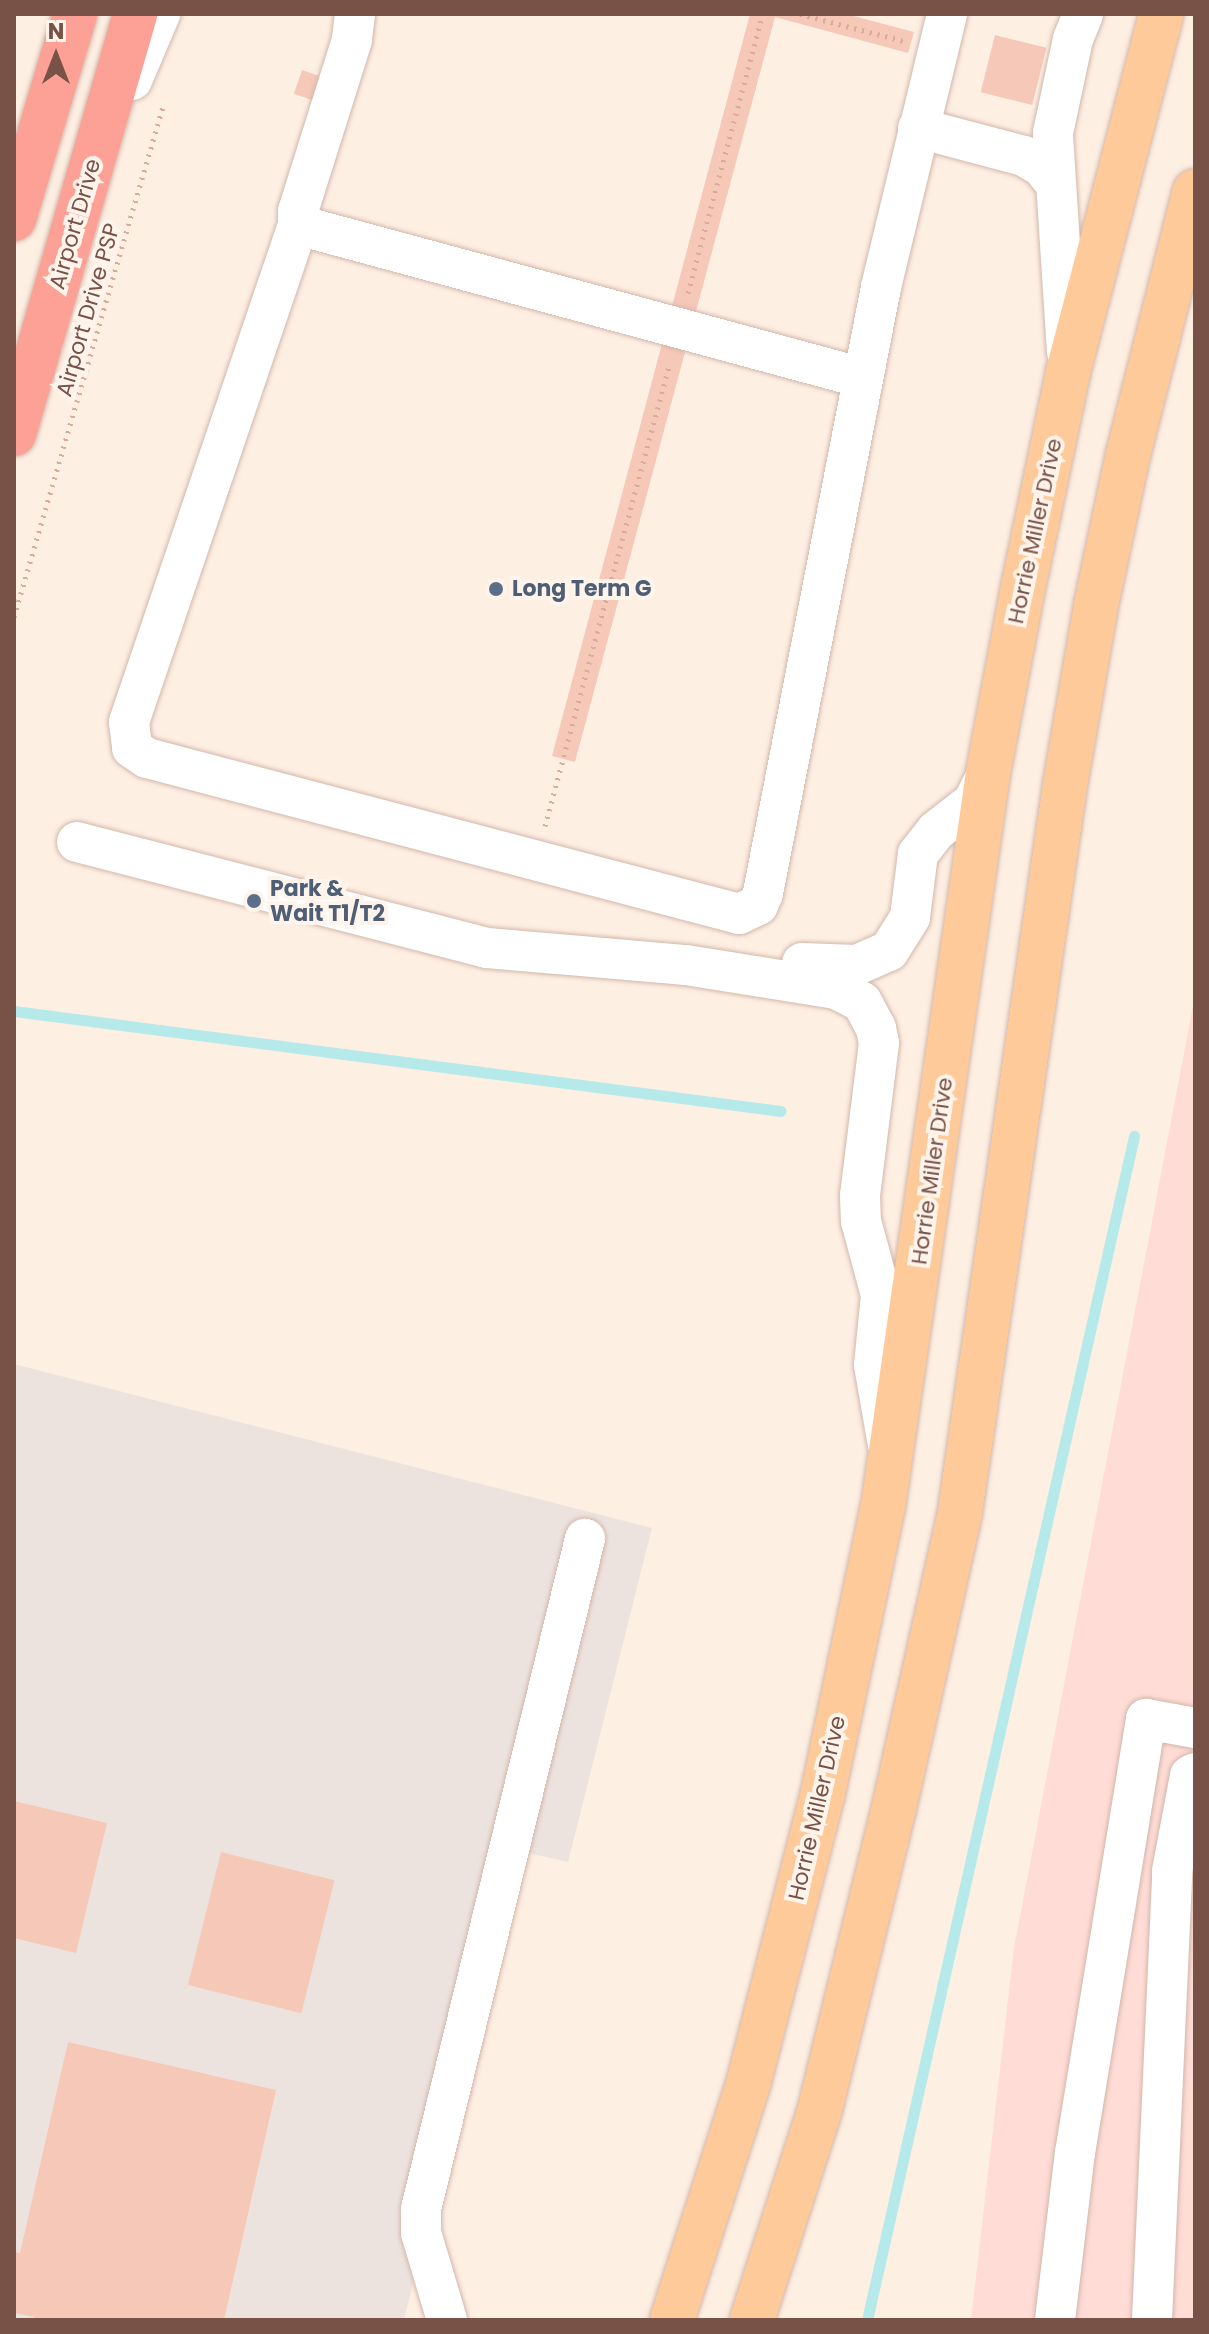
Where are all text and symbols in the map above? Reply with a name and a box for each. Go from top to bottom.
north arrow [16,16,96,96]
text: N [48,16,64,47]
street label: Airport Drive [44,156,106,292]
street label: Airport Drive PSP [51,220,125,400]
street label: Horrie Miller Drive [1002,436,1068,626]
place label: Long Term G [512,576,652,602]
marker: Long Term G [487,580,505,598]
place label: Park & Wait T1/T2 [270,875,385,926]
marker: Park & Wait T1/T2 [245,892,263,910]
street label: Horrie Miller Drive [906,1076,958,1266]
street label: Horrie Miller Drive [783,1713,851,1903]

